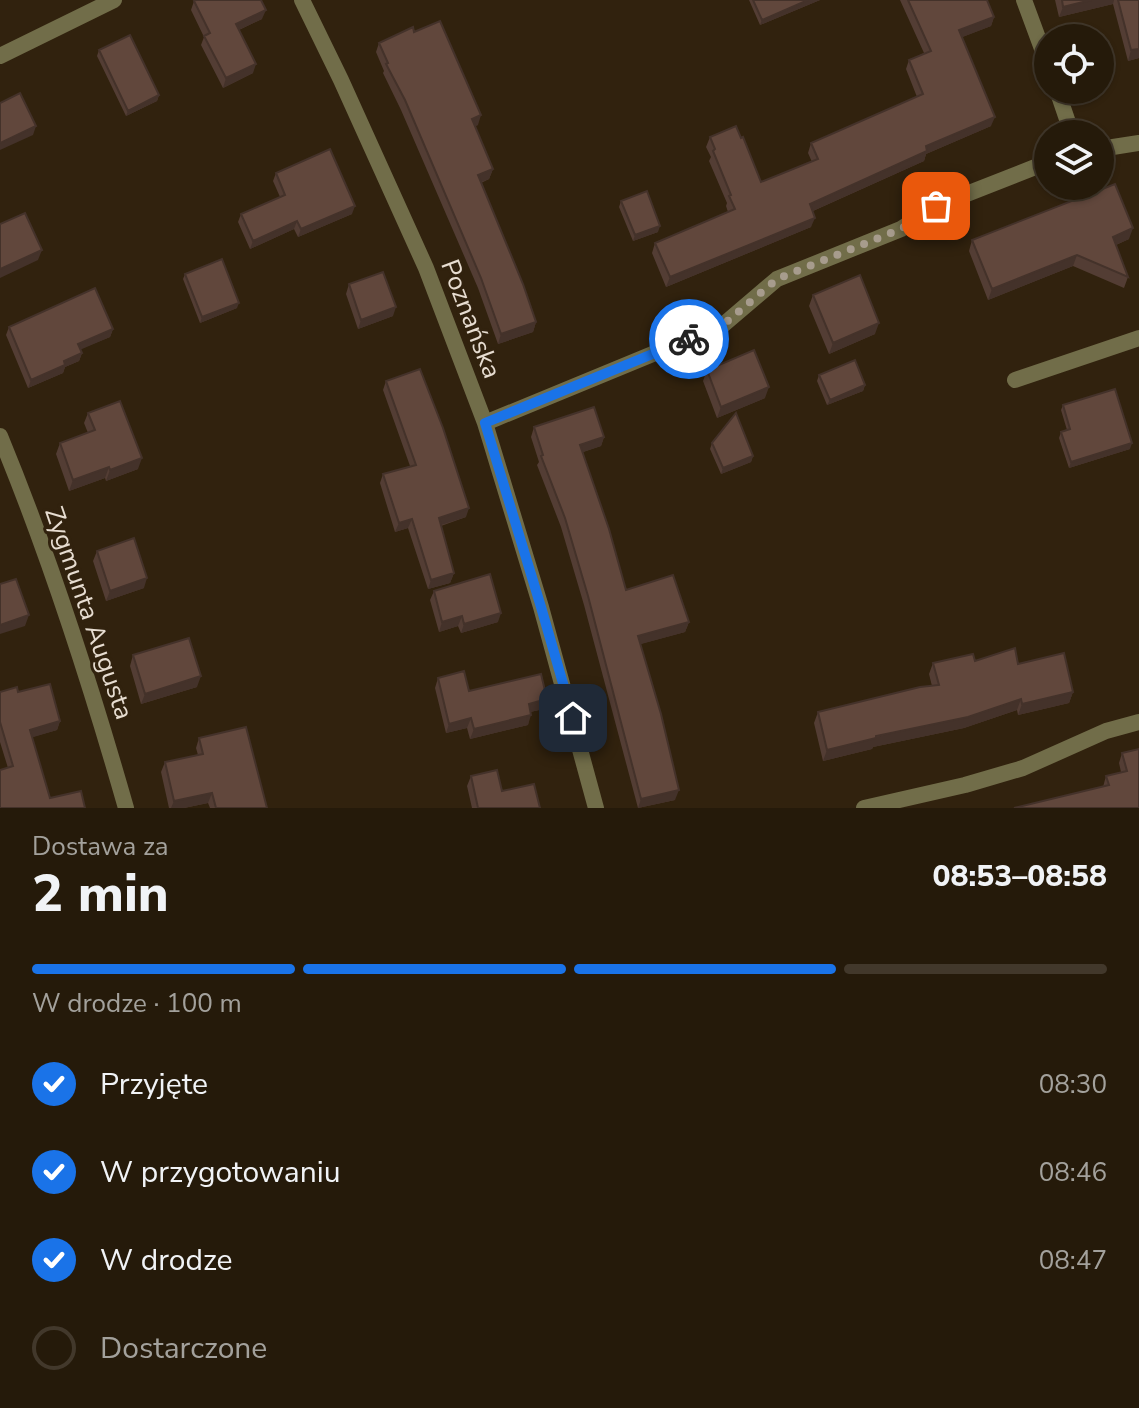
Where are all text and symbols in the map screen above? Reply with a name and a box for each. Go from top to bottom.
map controls [1034,24,1114,200]
button: locate [1034,24,1114,104]
button: layers [1034,120,1114,200]
pin [902,172,970,240]
icon: bag [914,184,958,228]
street label: Poznańska [432,255,510,383]
courier [649,299,729,379]
icon: bike [667,317,711,361]
street label: Zygmunta Augusta [36,502,142,724]
pin [539,684,607,752]
icon: home [551,696,595,740]
text: Dostawa za [32,829,169,864]
text: 08:53–08:58 [932,856,1107,897]
text: 2 min [32,858,169,929]
text: W drodze · 100 m [32,986,242,1021]
icon: check [32,1062,76,1106]
text: Przyjęte [100,1064,208,1105]
text: 08:30 [1039,1067,1107,1102]
icon: check [32,1150,76,1194]
text: W przygotowaniu [100,1152,341,1193]
text: 08:46 [1039,1155,1107,1190]
icon: check [32,1238,76,1282]
text: W drodze [100,1240,233,1281]
text: 08:47 [1039,1243,1107,1278]
text: Dostarczone [100,1328,267,1369]

